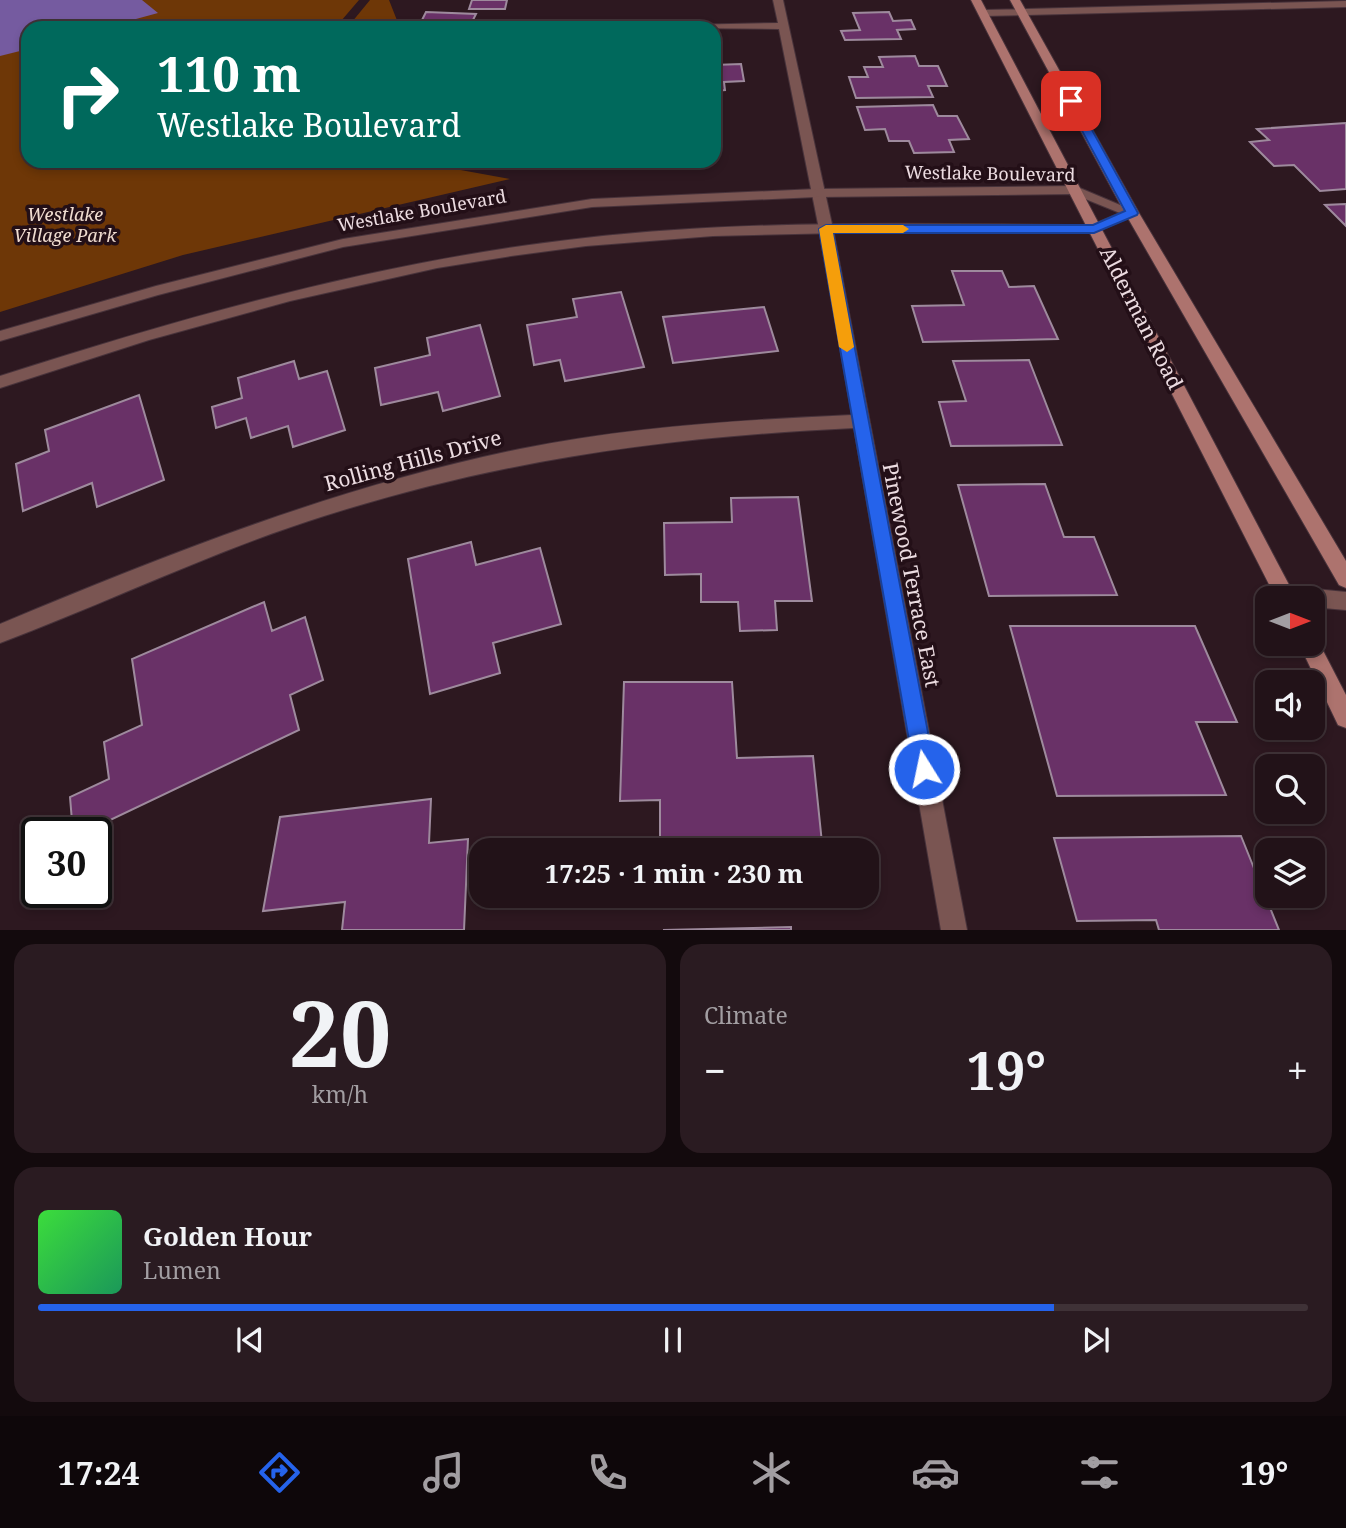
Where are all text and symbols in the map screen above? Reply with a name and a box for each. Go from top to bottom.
text: 110 m [157,40,301,106]
icon: right [42,49,133,140]
pin [1041,71,1101,131]
icon: arrive [1052,82,1090,120]
text: Westlake Boulevard [157,103,461,146]
street label: Westlake Boulevard [904,160,1076,186]
street label: Westlake Boulevard [336,183,508,237]
park label: Westlake Village Park [14,202,117,247]
street label: Alderman Road [1094,241,1190,394]
street label: Rolling Hills Drive [321,423,505,497]
street label: Pinewood Terrace East [876,460,947,689]
north arrow [1255,586,1325,656]
map controls [1255,586,1325,908]
button: sound [1255,670,1325,740]
position arrow [887,732,961,806]
button: search [1255,754,1325,824]
speed limit sign: 30 [21,817,112,908]
button: layers [1255,838,1325,908]
text: 17:25 · 1 min · 230 m [544,855,804,891]
text: 20 [289,970,391,1094]
text: Climate [704,999,788,1031]
text: 19° [967,1034,1046,1105]
text: − [704,1044,726,1096]
text: + [1287,1044,1308,1096]
text: km/h [312,1078,368,1110]
text: Golden Hour [143,1218,312,1254]
text: Lumen [143,1254,221,1286]
icon: previous [231,1321,269,1359]
icon: pause [654,1321,692,1359]
icon: next [1077,1321,1115,1359]
icon: directions [255,1448,304,1497]
icon: music [419,1448,468,1497]
icon: phone [583,1448,632,1497]
icon: climate [747,1448,796,1497]
icon: car [911,1448,960,1497]
icon: filters [1075,1448,1124,1497]
text: 17:24 [58,1451,140,1494]
text: 19° [1239,1451,1288,1494]

